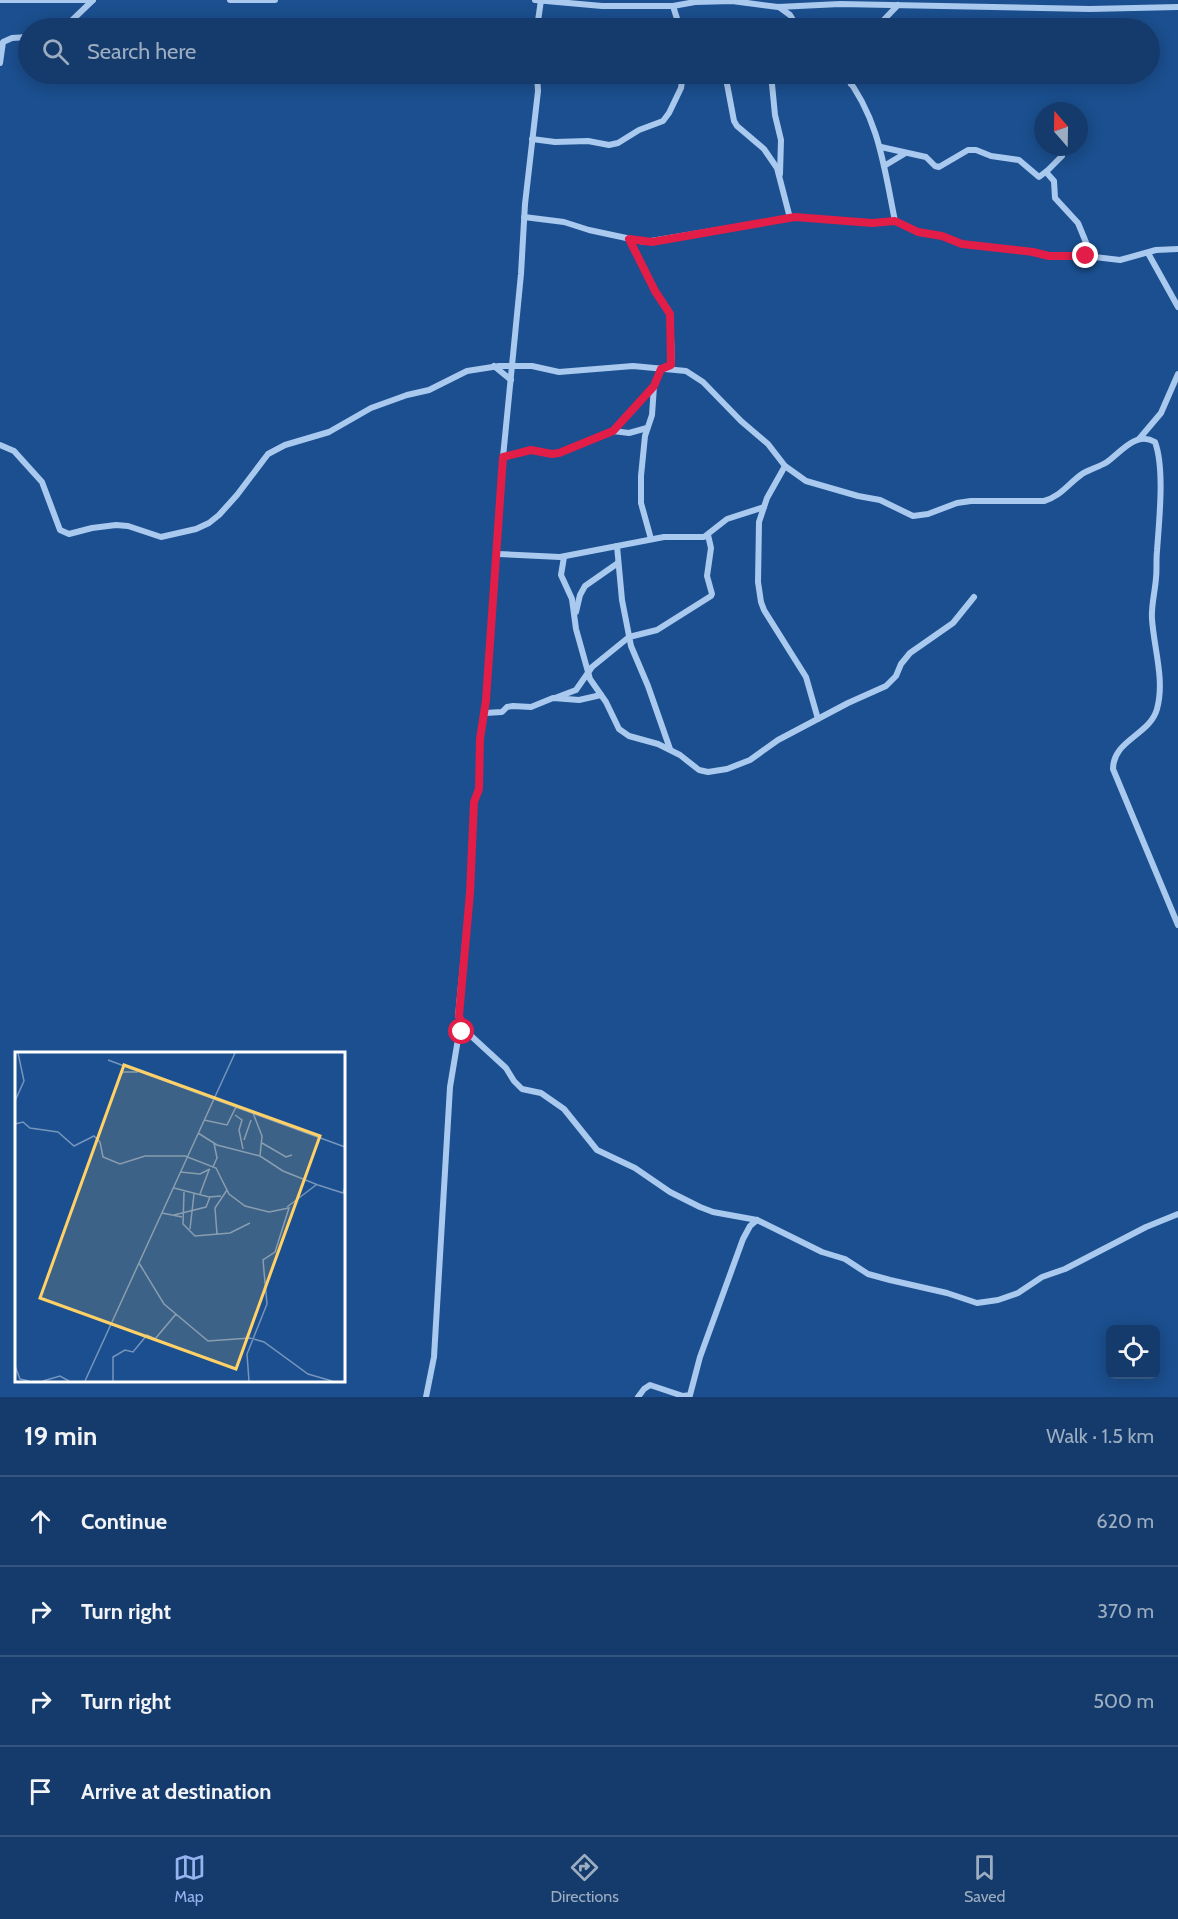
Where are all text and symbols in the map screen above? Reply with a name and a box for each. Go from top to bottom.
search box [18,18,1160,84]
icon: search [39,35,72,68]
text: Search here [87,38,196,65]
north arrow [1034,102,1088,156]
route end [1072,242,1098,268]
route start [448,1018,474,1044]
inset map [15,1052,345,1382]
map controls [1106,1325,1160,1379]
button: locate [1106,1325,1160,1379]
text: 19 min [24,1420,97,1452]
text: Walk · 1.5 km [1046,1424,1154,1448]
icon: ahead [24,1505,57,1538]
text: Continue [81,1508,167,1535]
text: 620 m [1096,1509,1154,1533]
icon: right [24,1595,57,1628]
text: Turn right [81,1598,171,1625]
text: 370 m [1097,1599,1154,1623]
icon: right [24,1685,57,1718]
text: Turn right [81,1688,171,1715]
text: 500 m [1093,1689,1154,1713]
icon: arrive [24,1775,57,1808]
text: Arrive at destination [81,1778,271,1805]
tab: Map [173,1851,206,1906]
tab: Directions [551,1851,619,1906]
tab: Saved [964,1851,1005,1906]

